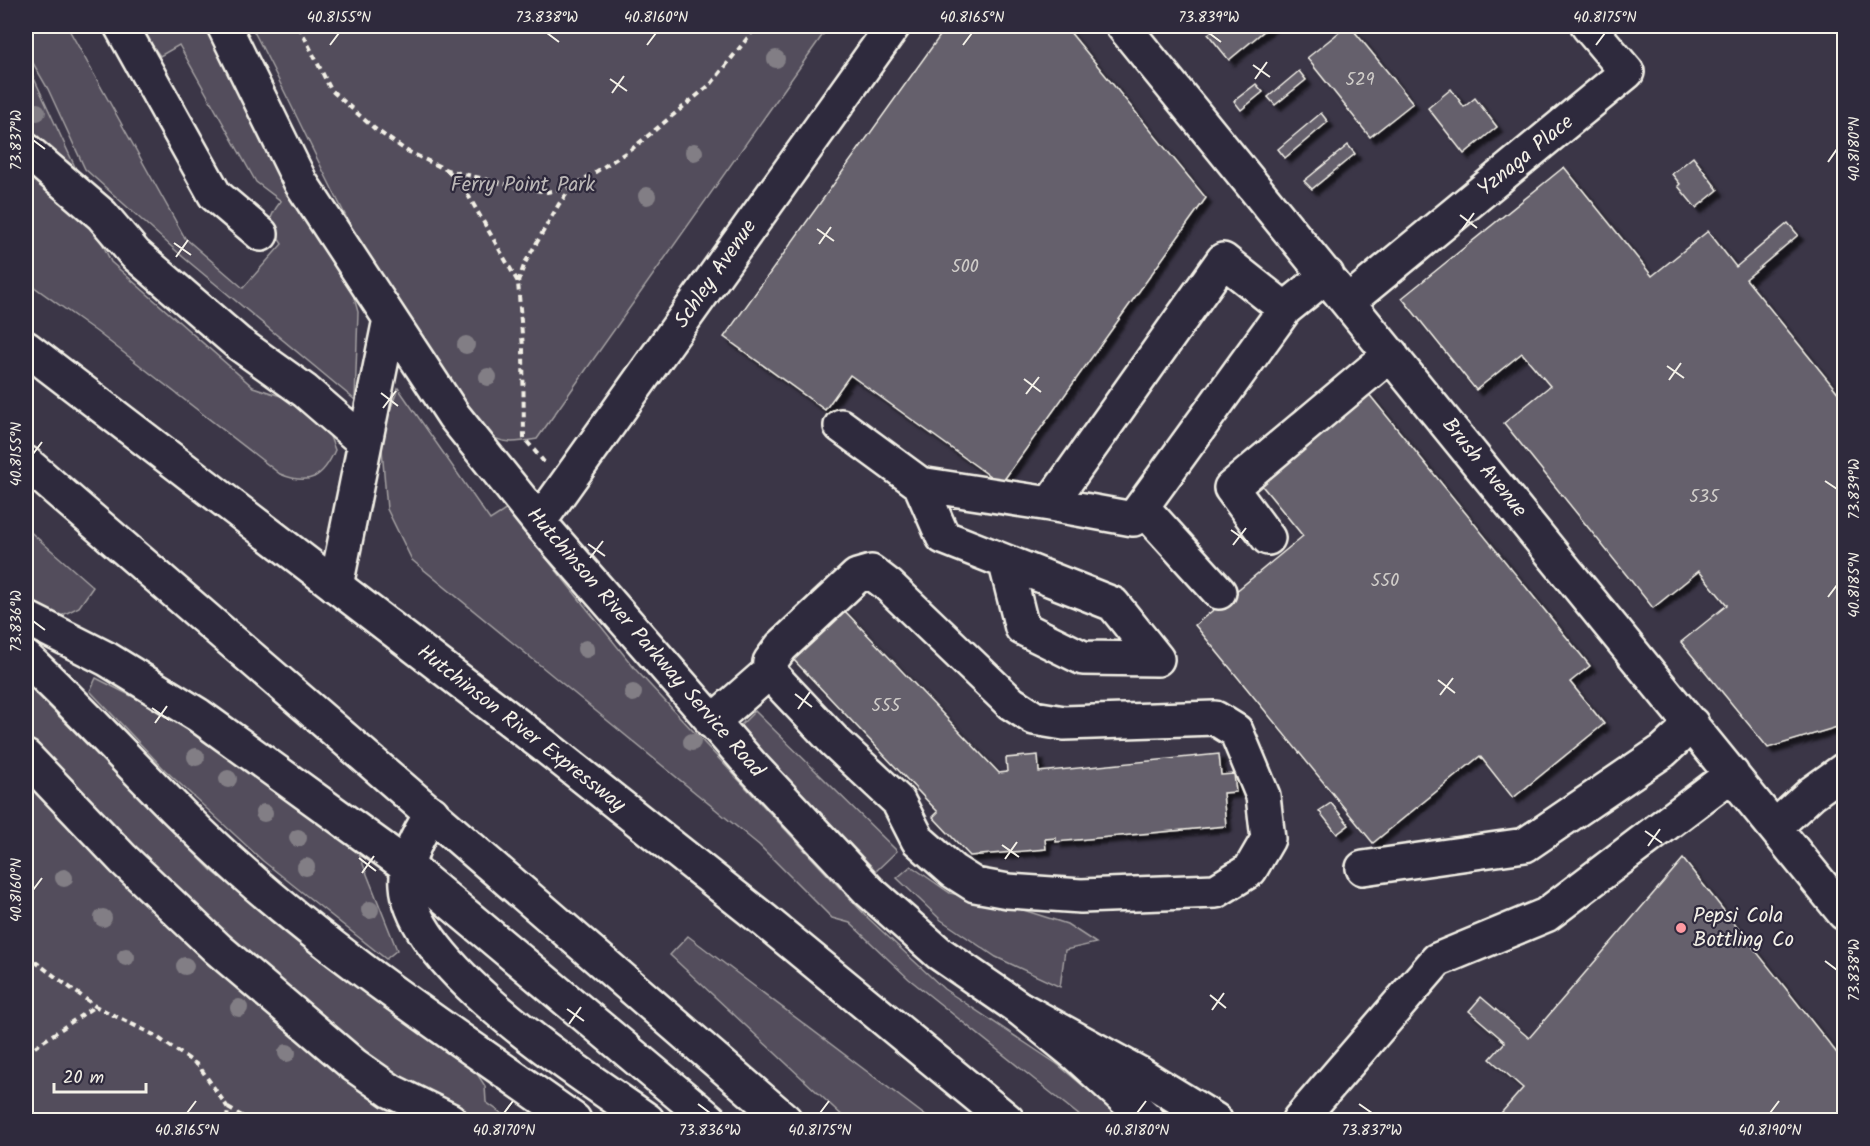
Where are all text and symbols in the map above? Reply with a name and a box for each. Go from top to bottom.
text: 40.8155°N [307,6,371,30]
text: 73.838°W [516,6,579,30]
text: 40.8160°N [624,6,688,30]
text: 40.8165°N [940,6,1004,30]
text: 73.839°W [1179,6,1240,30]
text: 40.8175°N [1573,6,1637,30]
house number: 529 [1346,66,1375,95]
street label: Yznaga Place [1471,106,1582,205]
text: 73.837°W [5,110,29,170]
text: 40.8180°N [1843,117,1867,181]
park label: Ferry Point Park [451,169,595,202]
street label: Schley Avenue [666,212,766,335]
house number: 500 [951,253,979,282]
street label: Brush Avenue [1433,411,1535,526]
text: 40.8155°N [5,422,29,486]
text: 73.839°W [1843,458,1867,519]
house number: 535 [1689,483,1720,512]
street label: Hutchinson River Parkway Service Road [518,500,772,786]
text: 40.8185°N [1843,552,1867,618]
house number: 550 [1371,567,1399,596]
text: 73.836°W [5,590,29,652]
street label: Hutchinson River Expressway [409,637,633,821]
house number: 555 [872,692,902,721]
text: 40.8160°N [5,858,29,922]
place label: Pepsi Cola Bottling Co [1693,900,1794,957]
marker: Pepsi Cola Bottling Co [1674,921,1688,935]
text: 73.838°W [1843,938,1867,1001]
scale bar [54,1056,146,1094]
text: 20 m [63,1064,104,1093]
text: 40.8165°N [155,1119,219,1143]
text: 40.8170°N [473,1119,535,1143]
text: 73.836°W [679,1119,741,1143]
text: 40.8175°N [788,1119,852,1143]
text: 40.8180°N [1105,1119,1169,1143]
text: 73.837°W [1342,1119,1402,1143]
text: 40.8190°N [1738,1119,1802,1143]

